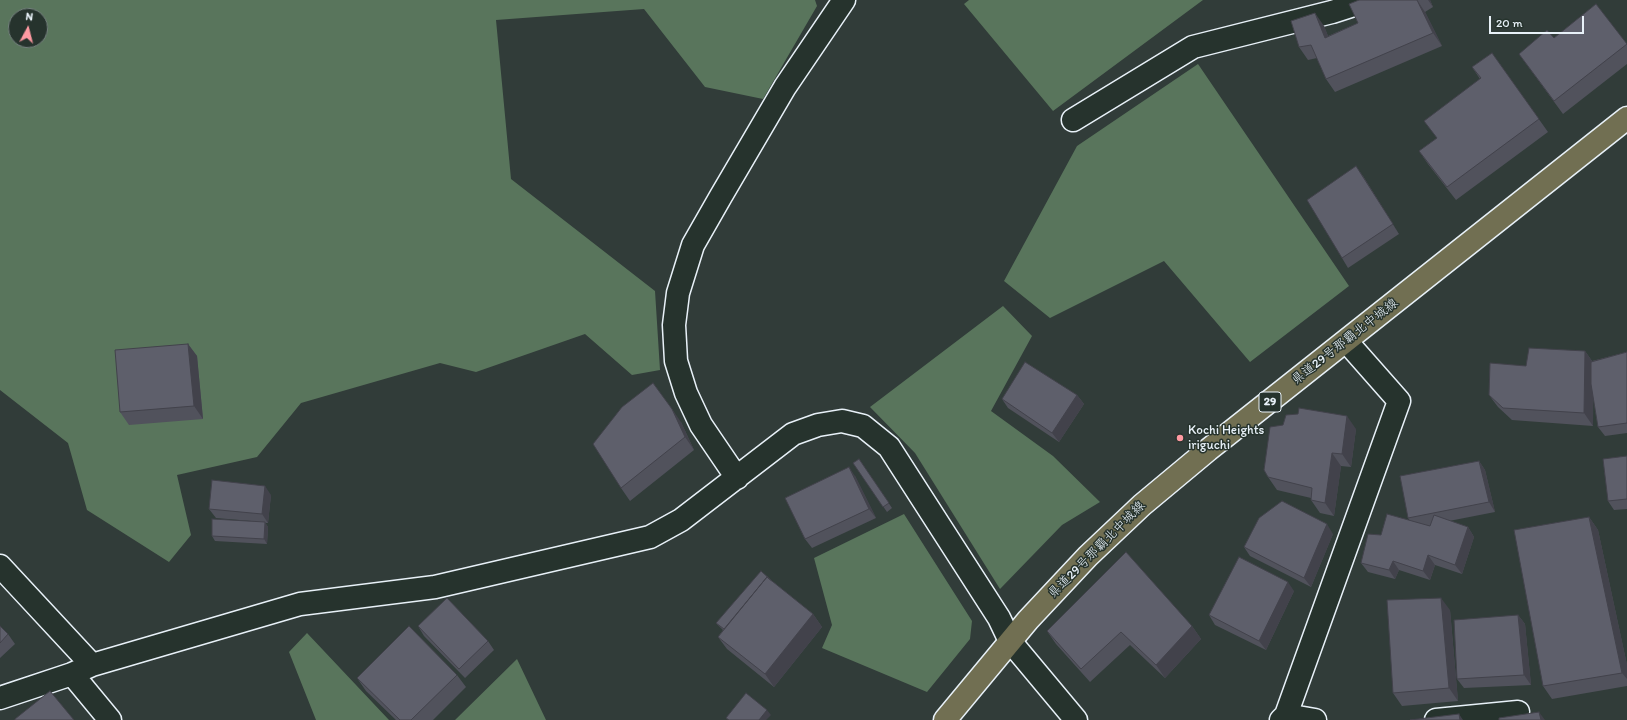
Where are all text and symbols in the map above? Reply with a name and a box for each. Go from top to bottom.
north arrow [8,8,48,48]
scale bar [1491,8,1586,34]
text: N [25,10,34,23]
text: 20 m [1496,16,1523,30]
street label: 県道29号那覇北中城線 [1289,296,1401,388]
road number: 29 [1259,392,1281,412]
place label: Kochi Heights iriguchi [1188,423,1264,454]
marker: Kochi Heights iriguchi [1175,433,1185,443]
street label: 県道29号那覇北中城線 [1045,498,1149,602]

